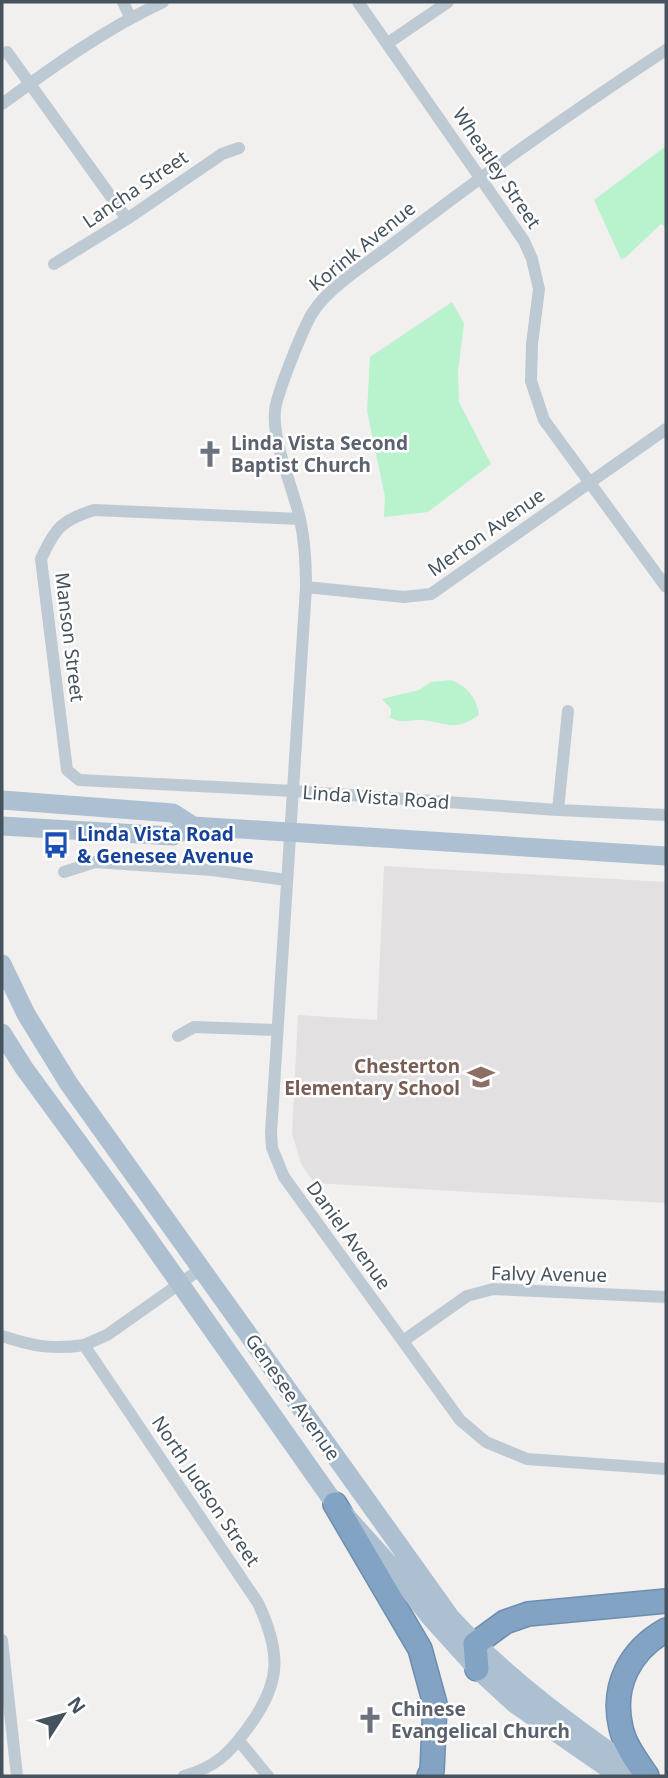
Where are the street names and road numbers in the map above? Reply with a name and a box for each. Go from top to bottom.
street label: Wheatley Street [447,102,547,234]
street label: Lancha Street [77,144,193,234]
street label: Korink Avenue [303,195,421,297]
street label: Merton Avenue [422,482,550,582]
street label: Manson Street [49,571,91,703]
street label: Linda Vista Road [302,779,450,815]
street label: Daniel Avenue [301,1175,397,1295]
street label: Falvy Avenue [491,1260,607,1288]
street label: Genesee Avenue [240,1328,346,1466]
street label: North Judson Street [146,1411,266,1571]

